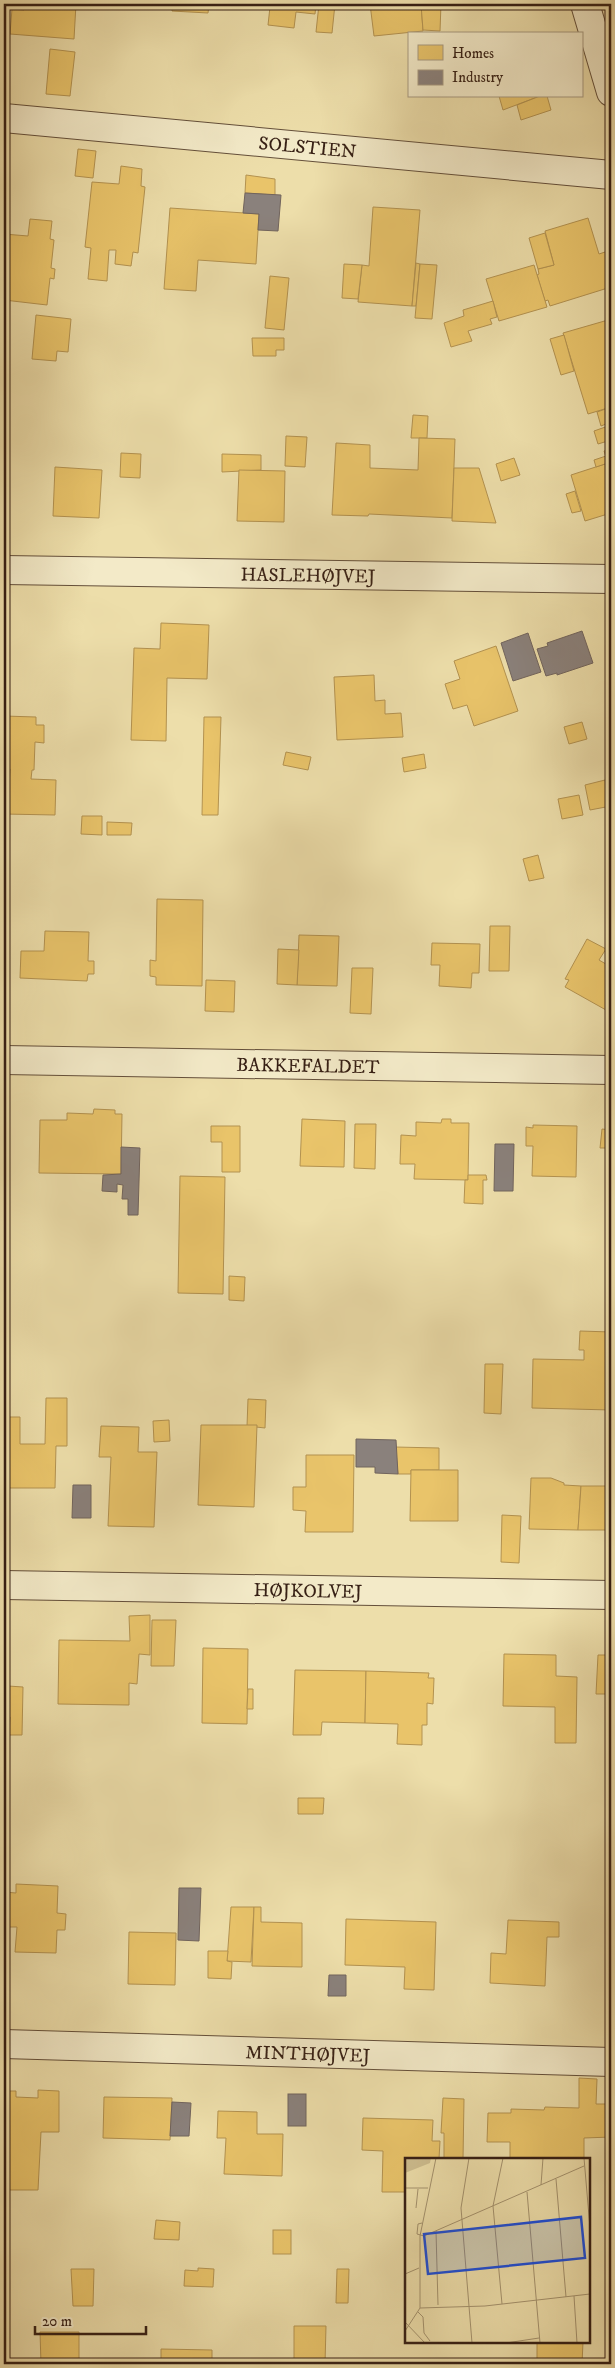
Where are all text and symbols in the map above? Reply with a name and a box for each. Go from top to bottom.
legend [408,32,582,98]
text: Homes [452,44,494,63]
text: Industry [452,68,504,87]
street label: SOLSTIEN [258,132,357,164]
street label: HASLEHØJVEJ [240,564,376,589]
street label: BAKKEFALDET [236,1054,380,1079]
street label: HØJKOLVEJ [254,1579,363,1604]
street label: MINTHØJVEJ [245,2041,371,2068]
inset map [405,2158,590,2343]
scale bar [35,2303,146,2335]
text: 20 m [42,2312,72,2331]

